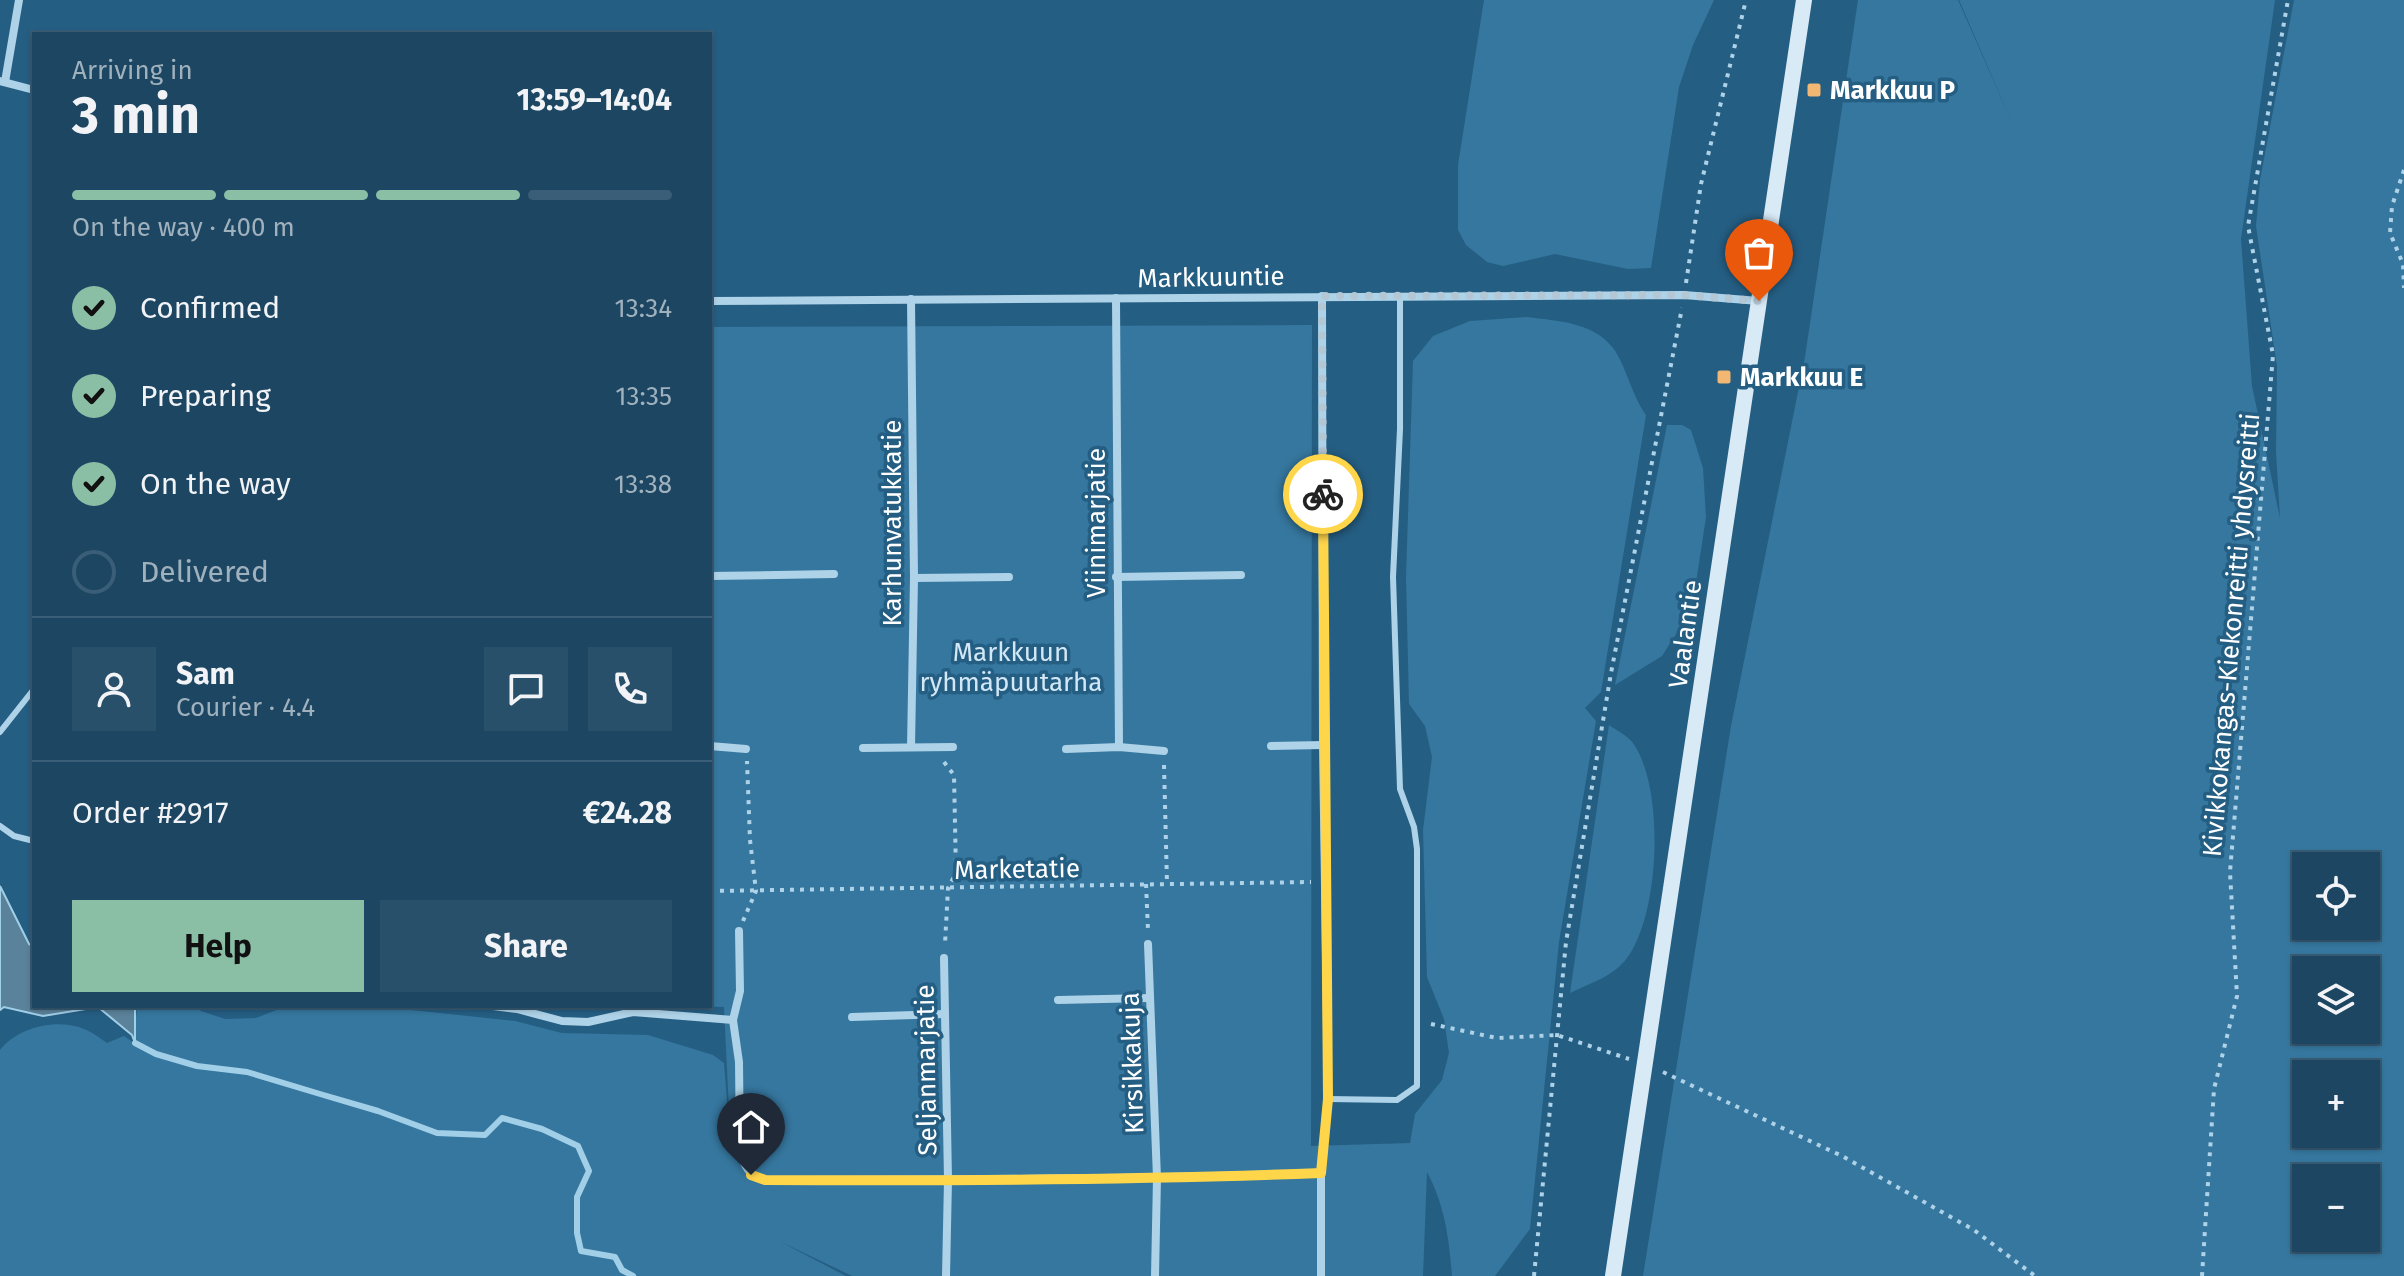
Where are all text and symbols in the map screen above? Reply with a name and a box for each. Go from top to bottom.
text: Arriving in [72,55,193,86]
place label: Markkuu P [1830,75,1955,106]
marker: Markkuu P [1805,81,1823,99]
text: 13:59–14:04 [517,82,672,118]
text: 3 min [72,84,200,147]
text: On the way · 400 m [72,212,295,243]
pin [1725,219,1793,301]
icon: bag [1737,231,1781,275]
street label: Markkuuntie [1137,261,1285,294]
icon: check [72,286,116,330]
text: Confirmed [140,290,280,326]
text: 13:34 [615,293,672,324]
place label: Markkuu E [1740,362,1863,393]
marker: Markkuu E [1715,368,1733,386]
icon: check [72,374,116,418]
text: Preparing [140,378,271,414]
text: 13:35 [615,381,672,412]
street label: Kivikkokangas-Kiekonreitti yhdysreitti [2197,412,2266,858]
street label: Karhunvatukkatie [877,419,908,627]
street label: Viinimarjatie [1081,448,1112,598]
courier [1283,454,1363,534]
icon: check [72,462,116,506]
text: On the way [140,466,291,502]
text: 13:38 [614,469,672,500]
icon: bike [1301,472,1345,516]
text: Delivered [140,554,269,590]
street label: Vaalantie [1663,578,1708,690]
park label: Markkuun ryhmäpuutarha [920,637,1102,698]
button: person [72,647,156,731]
button: chat [484,647,568,731]
button: phone [588,647,672,731]
text: Sam [176,656,235,692]
text: Courier · 4.4 [176,692,315,723]
text: Order #2917 [72,795,229,831]
text: €24.28 [583,795,672,831]
map controls [2292,852,2380,1252]
button: locate [2292,852,2380,940]
street label: Marketatie [954,853,1080,886]
button: Help [72,900,364,992]
button: Share [380,900,672,992]
button: layers [2292,956,2380,1044]
street label: Seljanmarjatie [910,984,943,1156]
street label: Kirsikkakuja [1115,992,1150,1134]
button: + [2292,1060,2380,1148]
pin [717,1093,785,1175]
icon: home [729,1105,773,1149]
button: − [2292,1164,2380,1252]

